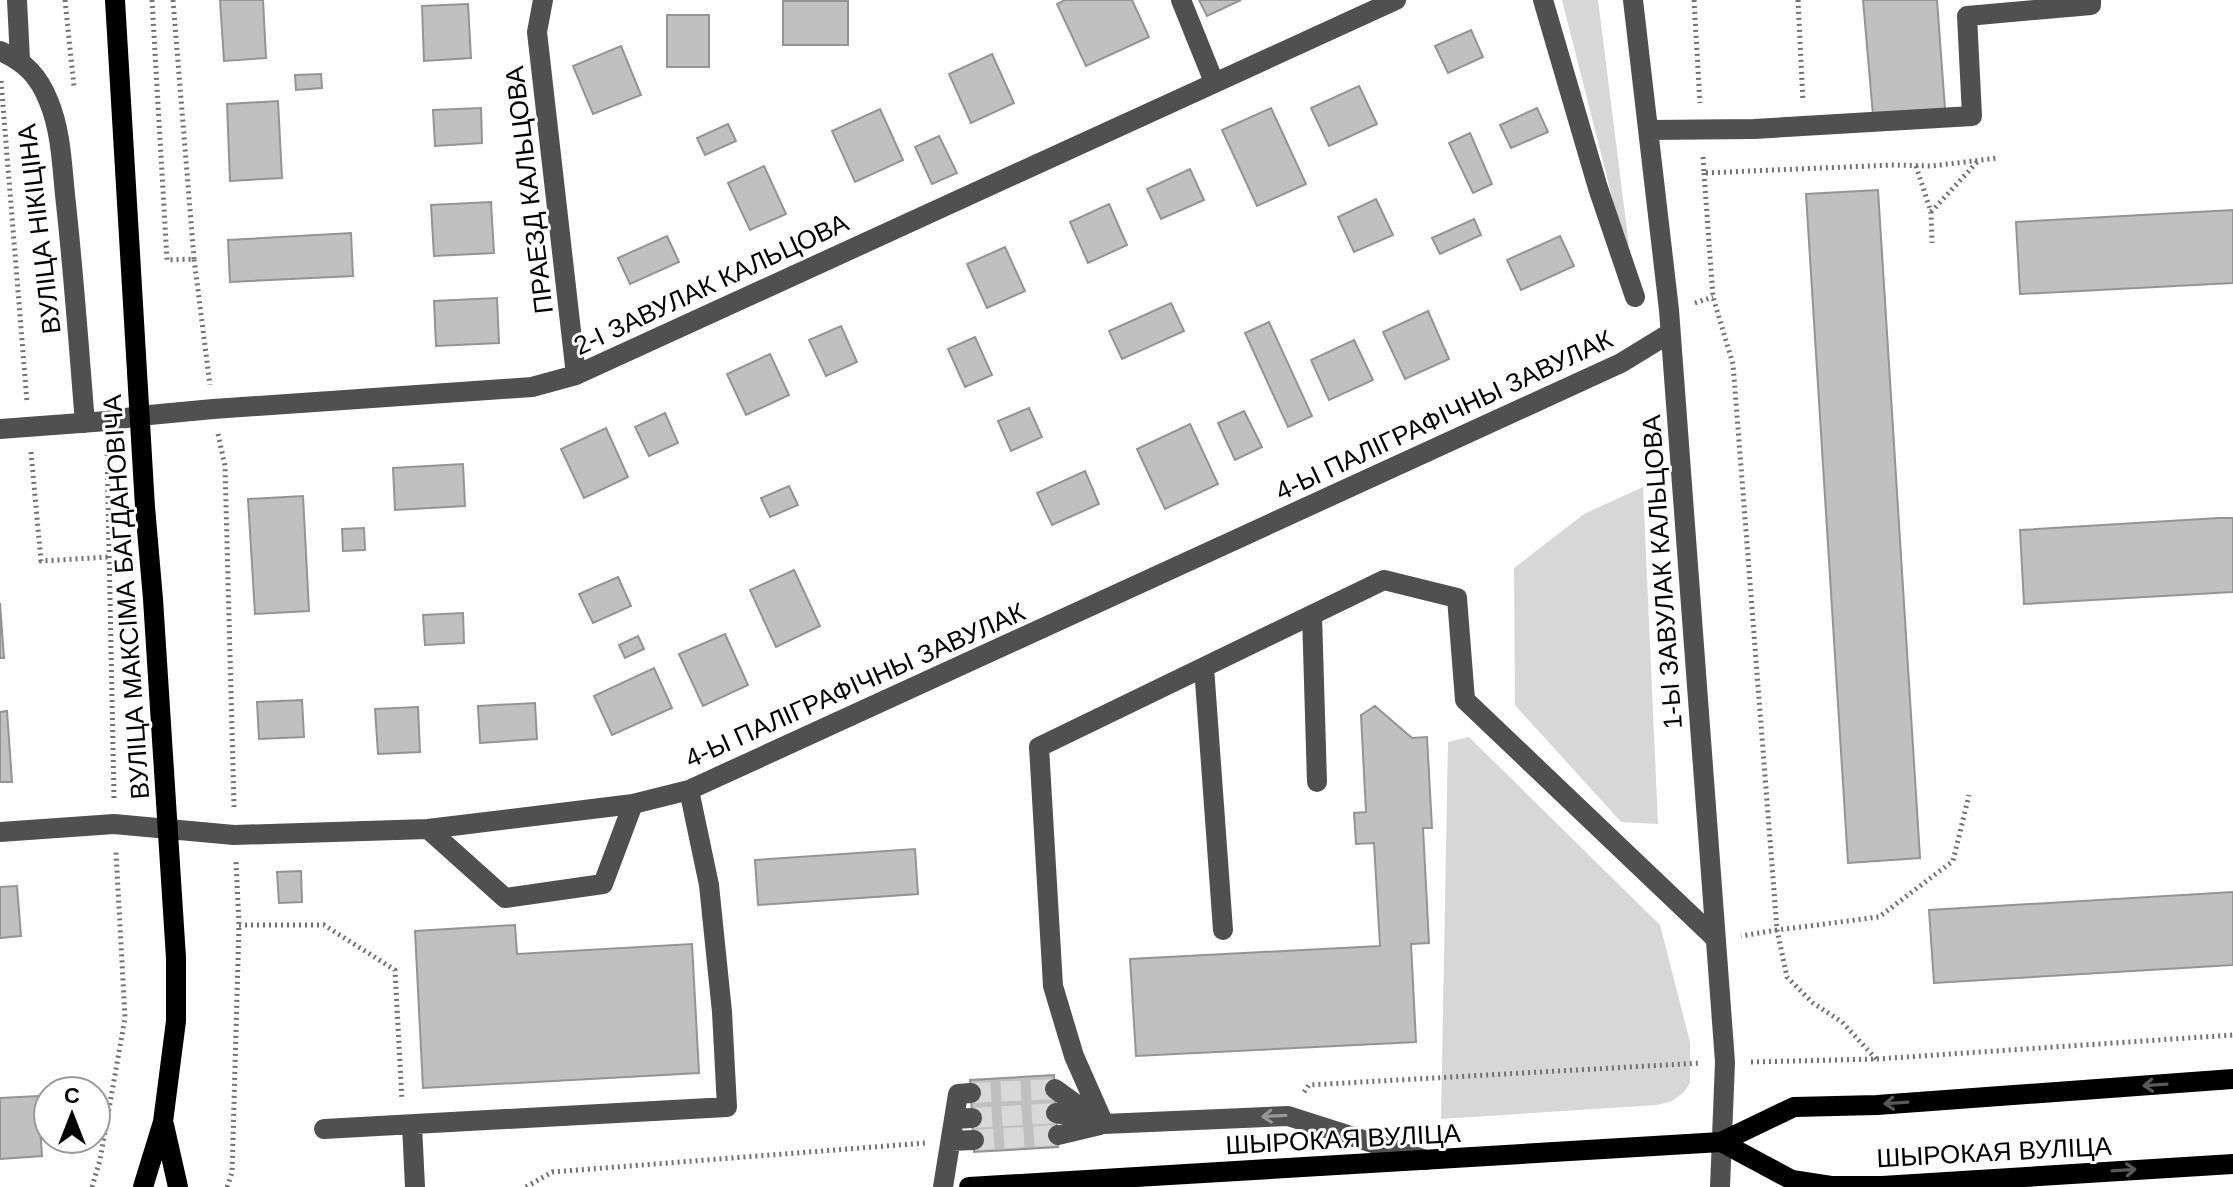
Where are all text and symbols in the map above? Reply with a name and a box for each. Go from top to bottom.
street label: ПРАЕЗД КАЛЬЦОВА [499,64,559,315]
street label: ВУЛІЦА НІКІЦІНА [11,122,67,336]
street label: 2-І ЗАВУЛАК КАЛЬЦОВА [569,207,854,361]
street label: 4-Ы ПАЛІГРАФІЧНЫ ЗАВУЛАК [1271,324,1617,506]
street label: ВУЛІЦА МАКСІМА БАГДАНОВІЧА [97,393,155,800]
street label: 1-Ы ЗАВУЛАК КАЛЬЦОВА [1636,413,1688,730]
street label: 4-Ы ПАЛІГРАФІЧНЫ ЗАВУЛАК [681,596,1029,774]
north arrow [32,1075,112,1155]
one-way arrow [2142,1077,2169,1092]
text: С [64,1083,80,1108]
one-way arrow [1883,1096,1910,1111]
one-way arrow [1261,1109,1288,1124]
street label: ШЫРОКАЯ ВУЛІЦА [1225,1118,1462,1160]
street label: ШЫРОКАЯ ВУЛІЦА [1876,1131,2113,1173]
one-way arrow [2110,1163,2137,1178]

